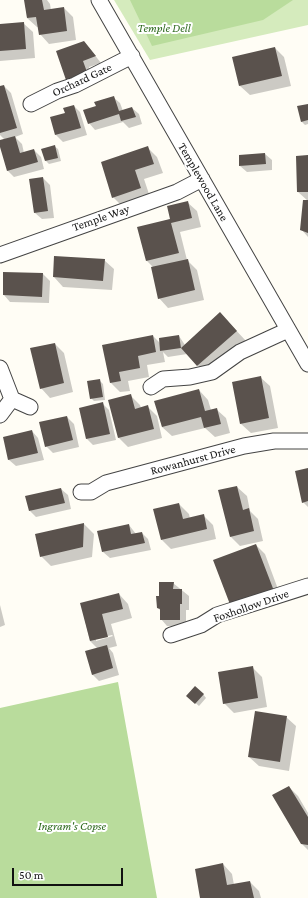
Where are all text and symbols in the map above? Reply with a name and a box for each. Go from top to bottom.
park label: Temple Dell [137,21,191,35]
street label: Orchard Gate [50,60,114,100]
street label: Templewood Lane [175,140,231,224]
street label: Temple Way [71,202,131,234]
street label: Rowanhurst Drive [149,442,237,478]
street label: Foxhollow Drive [211,586,291,626]
park label: Ingram's Copse [38,819,106,833]
scale bar [14,860,125,886]
text: 50 m [19,868,43,882]

